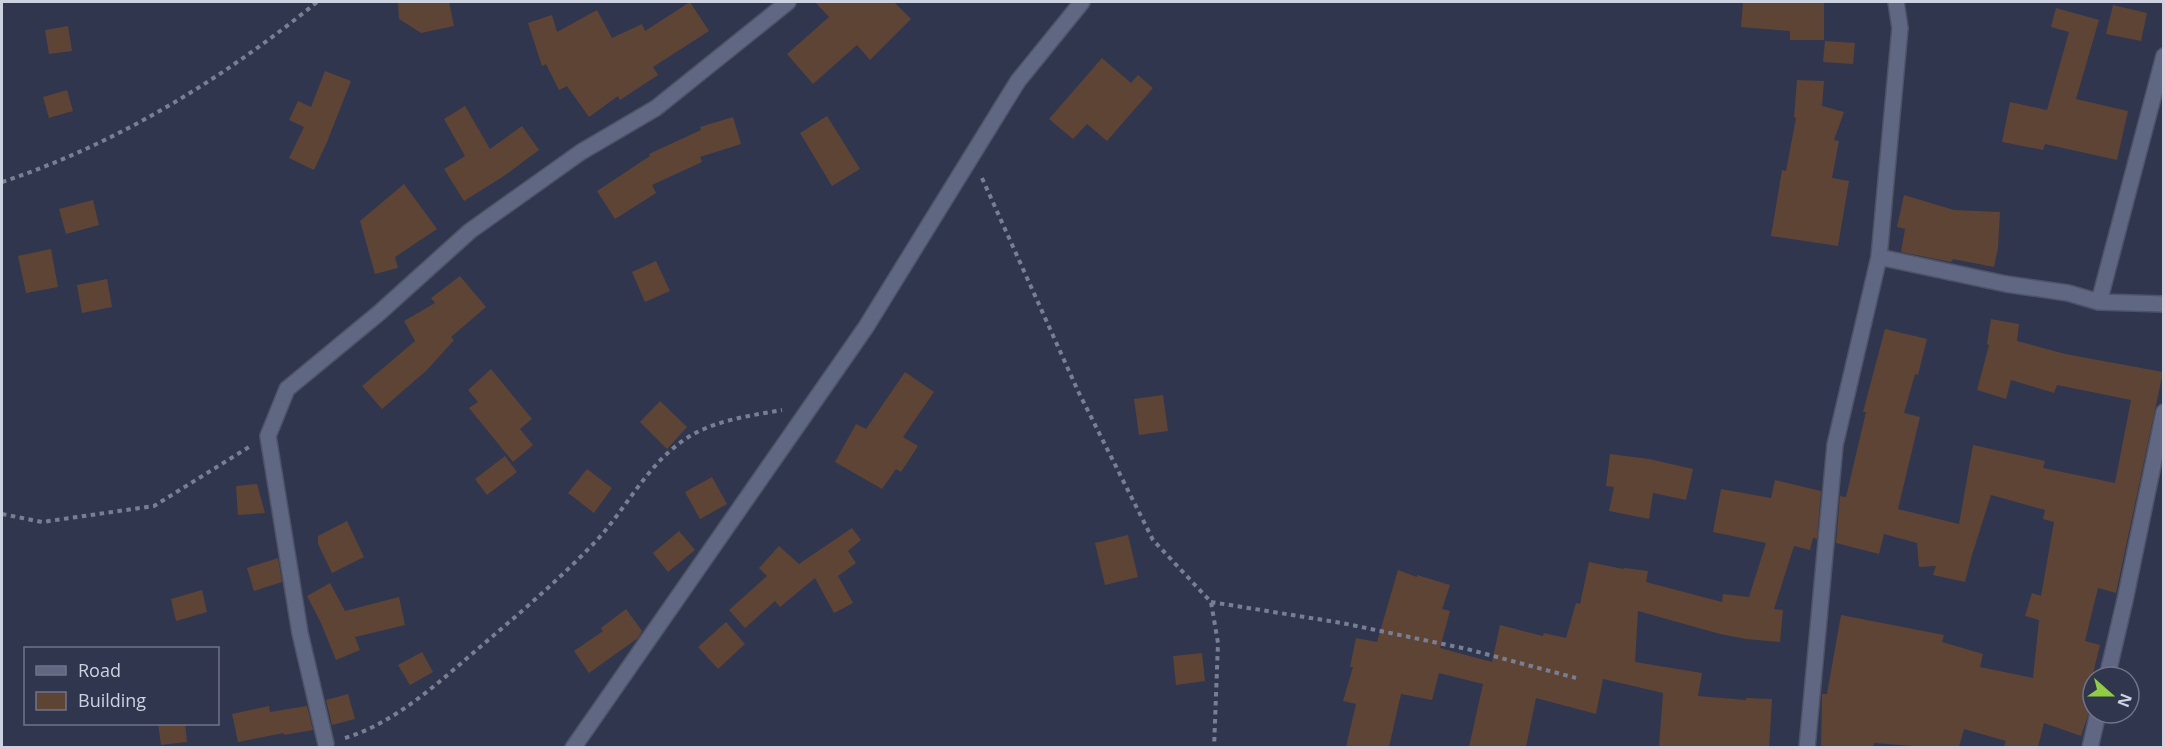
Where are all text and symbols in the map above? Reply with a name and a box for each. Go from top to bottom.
legend [24,647,219,725]
text: Road [78,658,121,682]
north arrow [2081,665,2141,725]
text: Building [78,688,146,712]
text: N [2112,690,2138,710]

